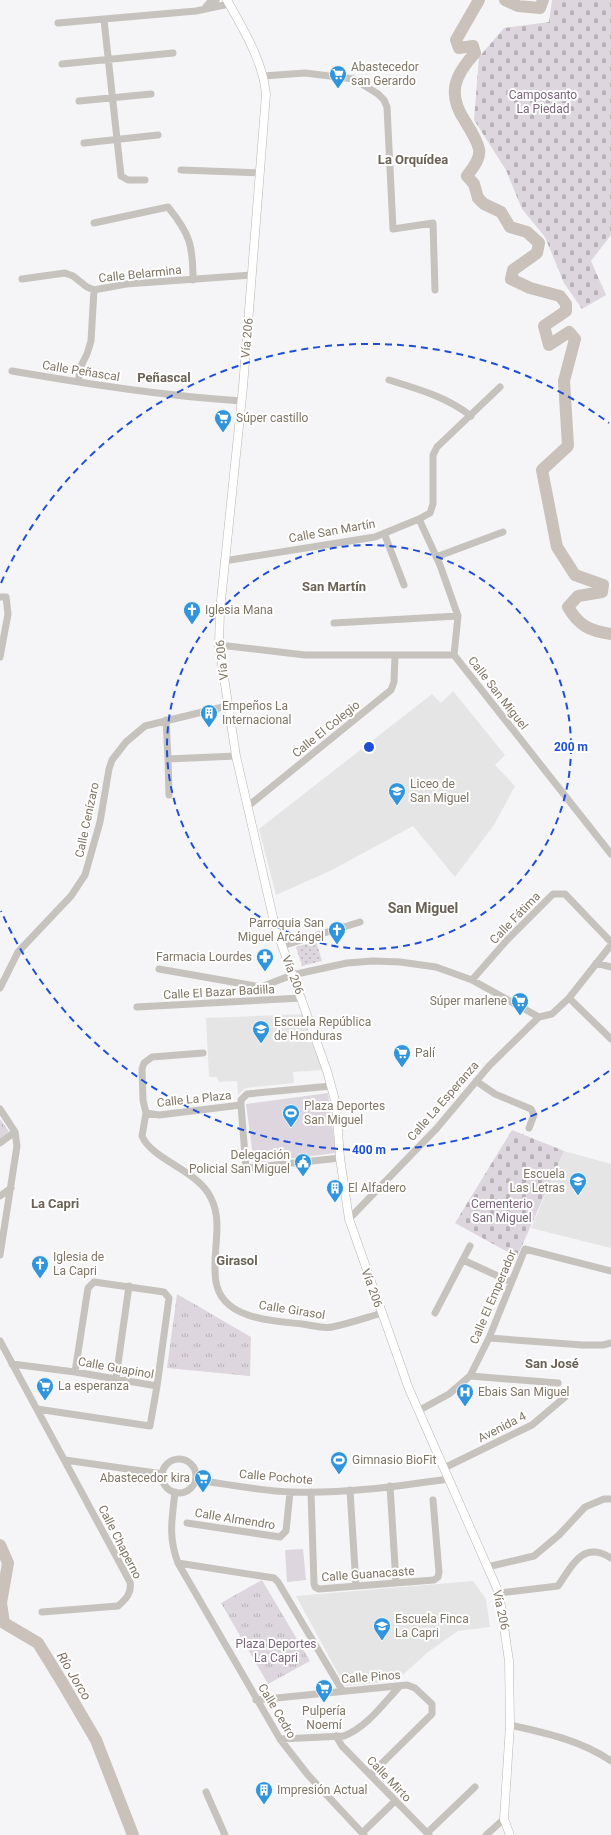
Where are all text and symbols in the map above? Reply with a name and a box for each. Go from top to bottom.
place label: Abastecedor san Gerardo [351,60,419,88]
supermarket icon: Abastecedor san Gerardo [328,64,348,89]
park label: Camposanto La Piedad [509,88,577,116]
district label: La Orquídea [378,152,448,167]
street label: Calle Belarmina [98,263,182,285]
street label: Vía 206 [238,317,256,359]
street label: Calle Peñascal [41,358,121,384]
district label: Peñascal [137,370,191,385]
supermarket icon: Súper castillo [213,408,233,433]
place label: Súper castillo [236,411,309,425]
street label: Calle San Martín [288,516,376,546]
district label: San Martín [302,579,366,594]
church icon: Iglesia Mana [182,600,202,625]
place label: Iglesia Mana [205,603,273,617]
street label: Vía 206 [213,639,231,681]
street label: Calle San Miguel [465,654,531,732]
street label: Calle El Colegio [289,697,363,760]
place label: Empeños La Internacional [222,699,292,727]
building icon: Empeños La Internacional [199,703,219,728]
centre of rings [362,740,376,754]
text: 200 m [554,740,588,754]
place label: Liceo de San Miguel [410,777,469,805]
street label: Calle Cenízaro [72,781,102,859]
school or university icon: Liceo de San Miguel [387,781,407,806]
street label: Calle Fátima [487,889,543,947]
district label: San Miguel [388,900,458,916]
place label: Parroquia San Miguel Arcángel [238,916,324,944]
church icon: Parroquia San Miguel Arcángel [327,920,347,945]
pharmacy icon: Farmacia Lourdes [255,947,275,972]
place label: Farmacia Lourdes [156,950,252,964]
street label: Vía 206 [279,954,307,997]
street label: Calle El Bazar Badilla [163,982,275,1002]
supermarket icon: Súper marlene [510,991,530,1016]
place label: Súper marlene [430,994,507,1008]
place label: Escuela República de Honduras [274,1015,371,1043]
school or university icon: Escuela República de Honduras [251,1019,271,1044]
supermarket icon: Palí [392,1043,412,1068]
place label: Palí [415,1046,436,1060]
street label: Calle La Esperanza [405,1058,481,1144]
street label: Calle La Plaza [156,1088,232,1110]
place label: Plaza Deportes San Miguel [304,1099,385,1127]
sports icon: Plaza Deportes San Miguel [281,1103,301,1128]
text: 400 m [352,1143,386,1157]
place label: Delegación Policial San Miguel [189,1148,290,1176]
public building icon: Delegación Policial San Miguel [293,1152,313,1177]
place label: Escuela Las Letras [510,1167,565,1195]
school or university icon: Escuela Las Letras [568,1171,588,1196]
building icon: El Alfadero [325,1178,345,1203]
place label: El Alfadero [348,1181,406,1195]
district label: La Capri [31,1196,79,1211]
park label: Cementerio San Miguel [471,1197,533,1225]
street label: Calle El Emperador [467,1248,519,1346]
place label: Iglesia de La Capri [53,1250,104,1278]
district label: Girasol [216,1253,258,1268]
church icon: Iglesia de La Capri [30,1254,50,1279]
street label: Vía 206 [359,1267,386,1310]
street label: Calle Girasol [258,1298,326,1322]
street label: Calle Guapinol [77,1354,155,1382]
district label: San José [525,1356,579,1371]
supermarket icon: La esperanza [35,1376,55,1401]
place label: La esperanza [58,1379,129,1393]
hospital icon: Ebais San Miguel [455,1382,475,1407]
place label: Ebais San Miguel [478,1385,569,1399]
street label: Avenida 4 [476,1409,529,1445]
sports icon: Gimnasio BioFit [329,1450,349,1475]
place label: Gimnasio BioFit [352,1453,436,1467]
street label: Calle Pochote [239,1467,313,1487]
supermarket icon: Abastecedor kira [193,1468,213,1493]
place label: Abastecedor kira [100,1471,190,1485]
street label: Calle Chaperno [95,1503,145,1581]
street label: Calle Almendro [194,1506,276,1532]
street label: Calle Guanacaste [321,1564,415,1584]
street label: Vía 206 [490,1589,512,1631]
place label: Escuela Finca La Capri [395,1612,469,1640]
school or university icon: Escuela Finca La Capri [372,1616,392,1641]
park label: Plaza Deportes La Capri [235,1637,317,1665]
water label: Río Jorco [54,1649,94,1703]
street label: Calle Pinos [341,1668,401,1686]
supermarket icon: Pulpería Noemí [314,1678,334,1703]
street label: Calle Cedro [255,1681,299,1741]
place label: Pulpería Noemí [302,1704,346,1732]
street label: Calle Mirto [364,1753,414,1805]
building icon: Impresión Actual [254,1780,274,1805]
place label: Impresión Actual [277,1783,368,1797]

